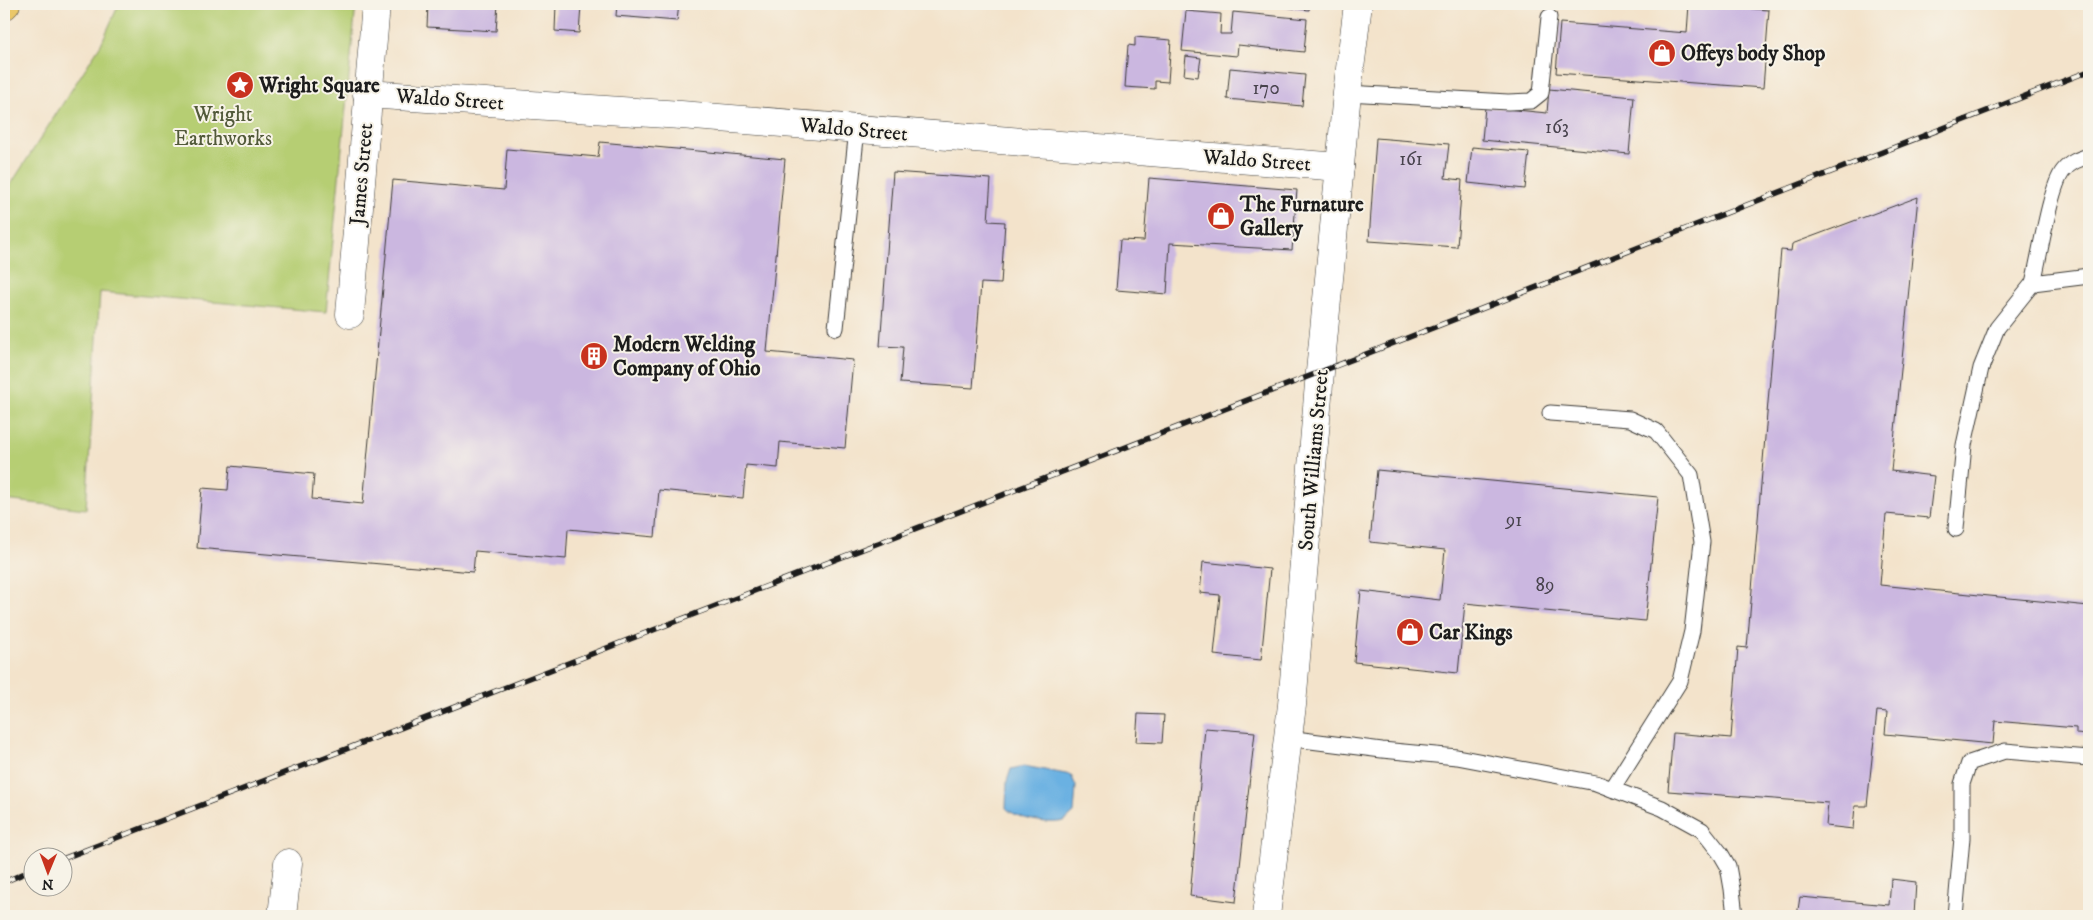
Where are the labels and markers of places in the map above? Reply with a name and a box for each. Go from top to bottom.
shop icon: Offeys body Shop [1647,38,1677,68]
place label: Offeys body Shop [1681,41,1826,67]
place icon: Wright Square [225,70,255,100]
place label: Wright Square [258,73,380,99]
place label: The Furnature Gallery [1239,192,1364,242]
shop icon: The Furnature Gallery [1206,201,1236,231]
place label: Modern Welding Company of Ohio [613,332,760,382]
building icon: Modern Welding Company of Ohio [579,341,609,371]
shop icon: Car Kings [1395,617,1425,647]
place label: Car Kings [1429,620,1513,646]

